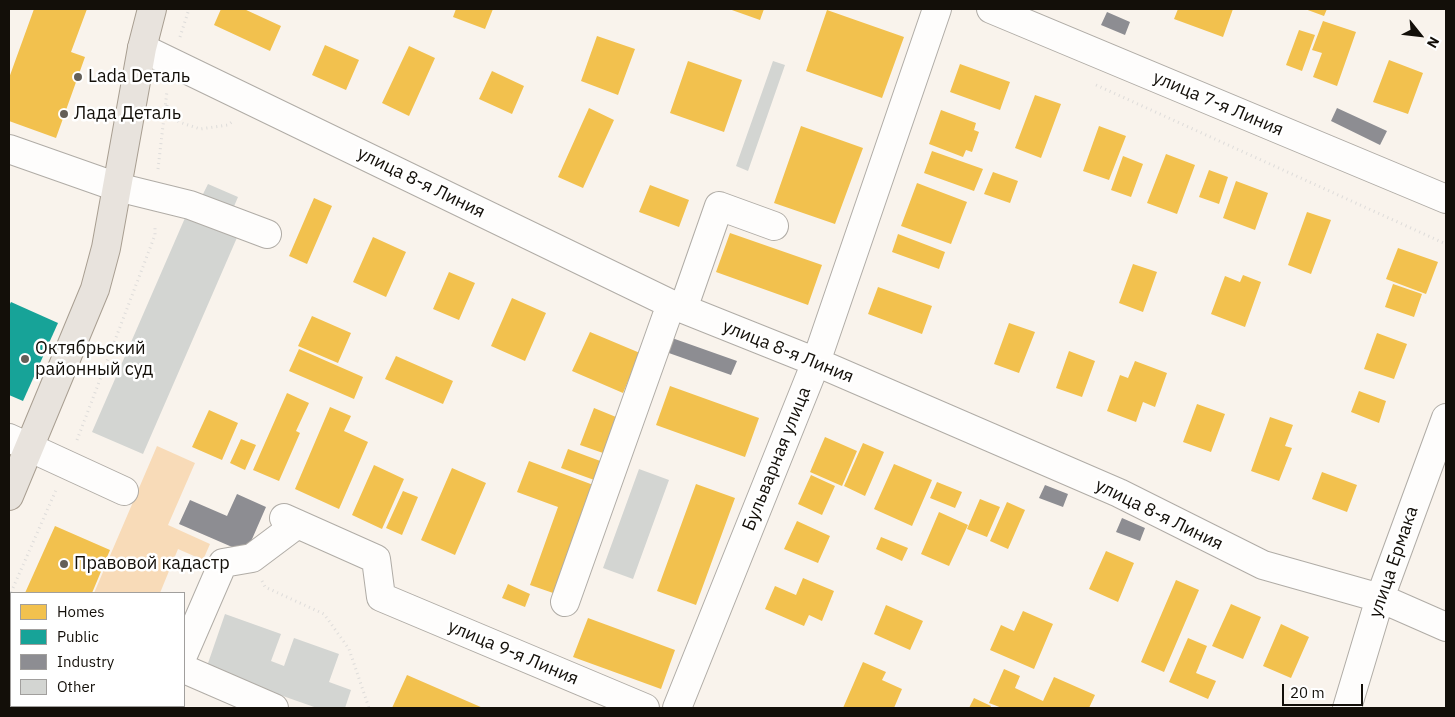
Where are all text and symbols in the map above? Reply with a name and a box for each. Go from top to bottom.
north arrow [1395,10,1445,60]
text: N [1423,33,1443,51]
place label: Lada Dеталь [88,66,190,88]
street label: улица 7-я Линия [1150,67,1286,141]
marker: Lada Dеталь [72,71,84,83]
place label: Лада Деталь [74,103,181,125]
marker: Лада Деталь [58,108,70,120]
street label: улица 8-я Линия [354,143,488,223]
street label: улица 8-я Линия [719,316,857,388]
place label: Октябрьский районный суд [35,338,153,380]
marker: Октябрьский районный суд [19,353,31,365]
street label: Бульварная улица [738,384,816,534]
street label: улица 8-я Линия [1092,475,1226,555]
street label: улица Ермака [1365,503,1423,621]
place label: Правовой кадастр [74,553,230,575]
marker: Правовой кадастр [58,558,70,570]
legend [10,592,185,707]
text: Homes [57,602,105,621]
street label: улица 9-я Линия [445,616,581,690]
text: Public [57,627,99,646]
text: Industry [57,652,114,671]
scale bar [1285,674,1366,706]
text: Other [57,677,95,696]
text: 20 m [1290,683,1325,702]

